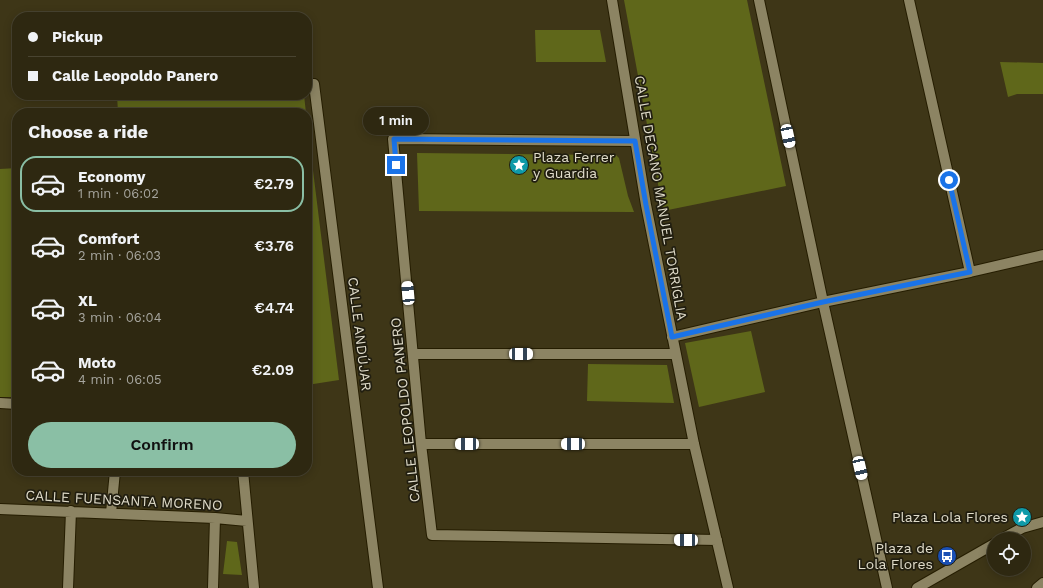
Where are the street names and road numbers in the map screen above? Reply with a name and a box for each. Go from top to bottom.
street label: CALLE DECANO MANUEL TORRIGLIA [632,74,690,322]
street label: CALLE ANDÚJAR [345,276,375,392]
street label: CALLE LEOPOLDO PANERO [387,317,423,503]
street label: CALLE FUENSANTA MORENO [25,487,223,513]

